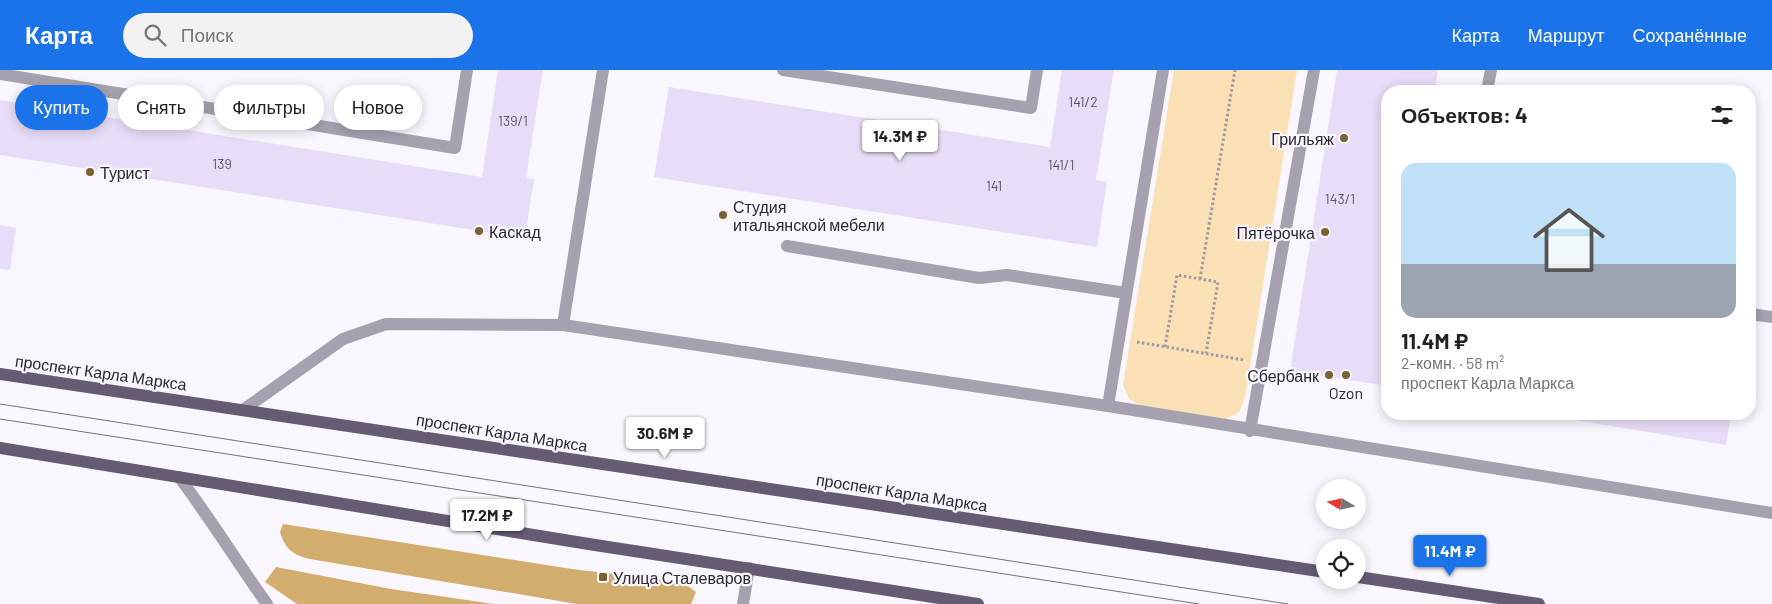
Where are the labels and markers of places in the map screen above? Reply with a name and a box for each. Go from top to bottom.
pin: 14.3M ₽ [854,119,946,162]
place label: Грильяж [1271,129,1334,148]
marker: Грильяж [1338,132,1350,144]
place label: Турист [100,163,151,182]
marker: Турист [84,166,96,178]
place label: Студия итальянской мебели [733,197,885,234]
marker: Студия итальянской мебели [717,209,729,221]
place label: Каскад [489,222,541,241]
place label: Пятёрочка [1237,223,1315,242]
marker: Каскад [473,225,485,237]
marker: Пятёрочка [1319,226,1331,238]
place label: Сбербанк [1247,366,1320,385]
marker: Сбербанк [1323,369,1335,381]
marker: Ozon [1340,369,1352,381]
place label: Ozon [1329,383,1363,402]
pin: 30.6M ₽ [619,416,711,459]
pin: 17.2M ₽ [441,498,533,541]
pin: 11.4M ₽ [1404,534,1496,577]
place label: Улица Сталеваров [613,568,751,587]
marker: Улица Сталеваров [597,571,609,583]

